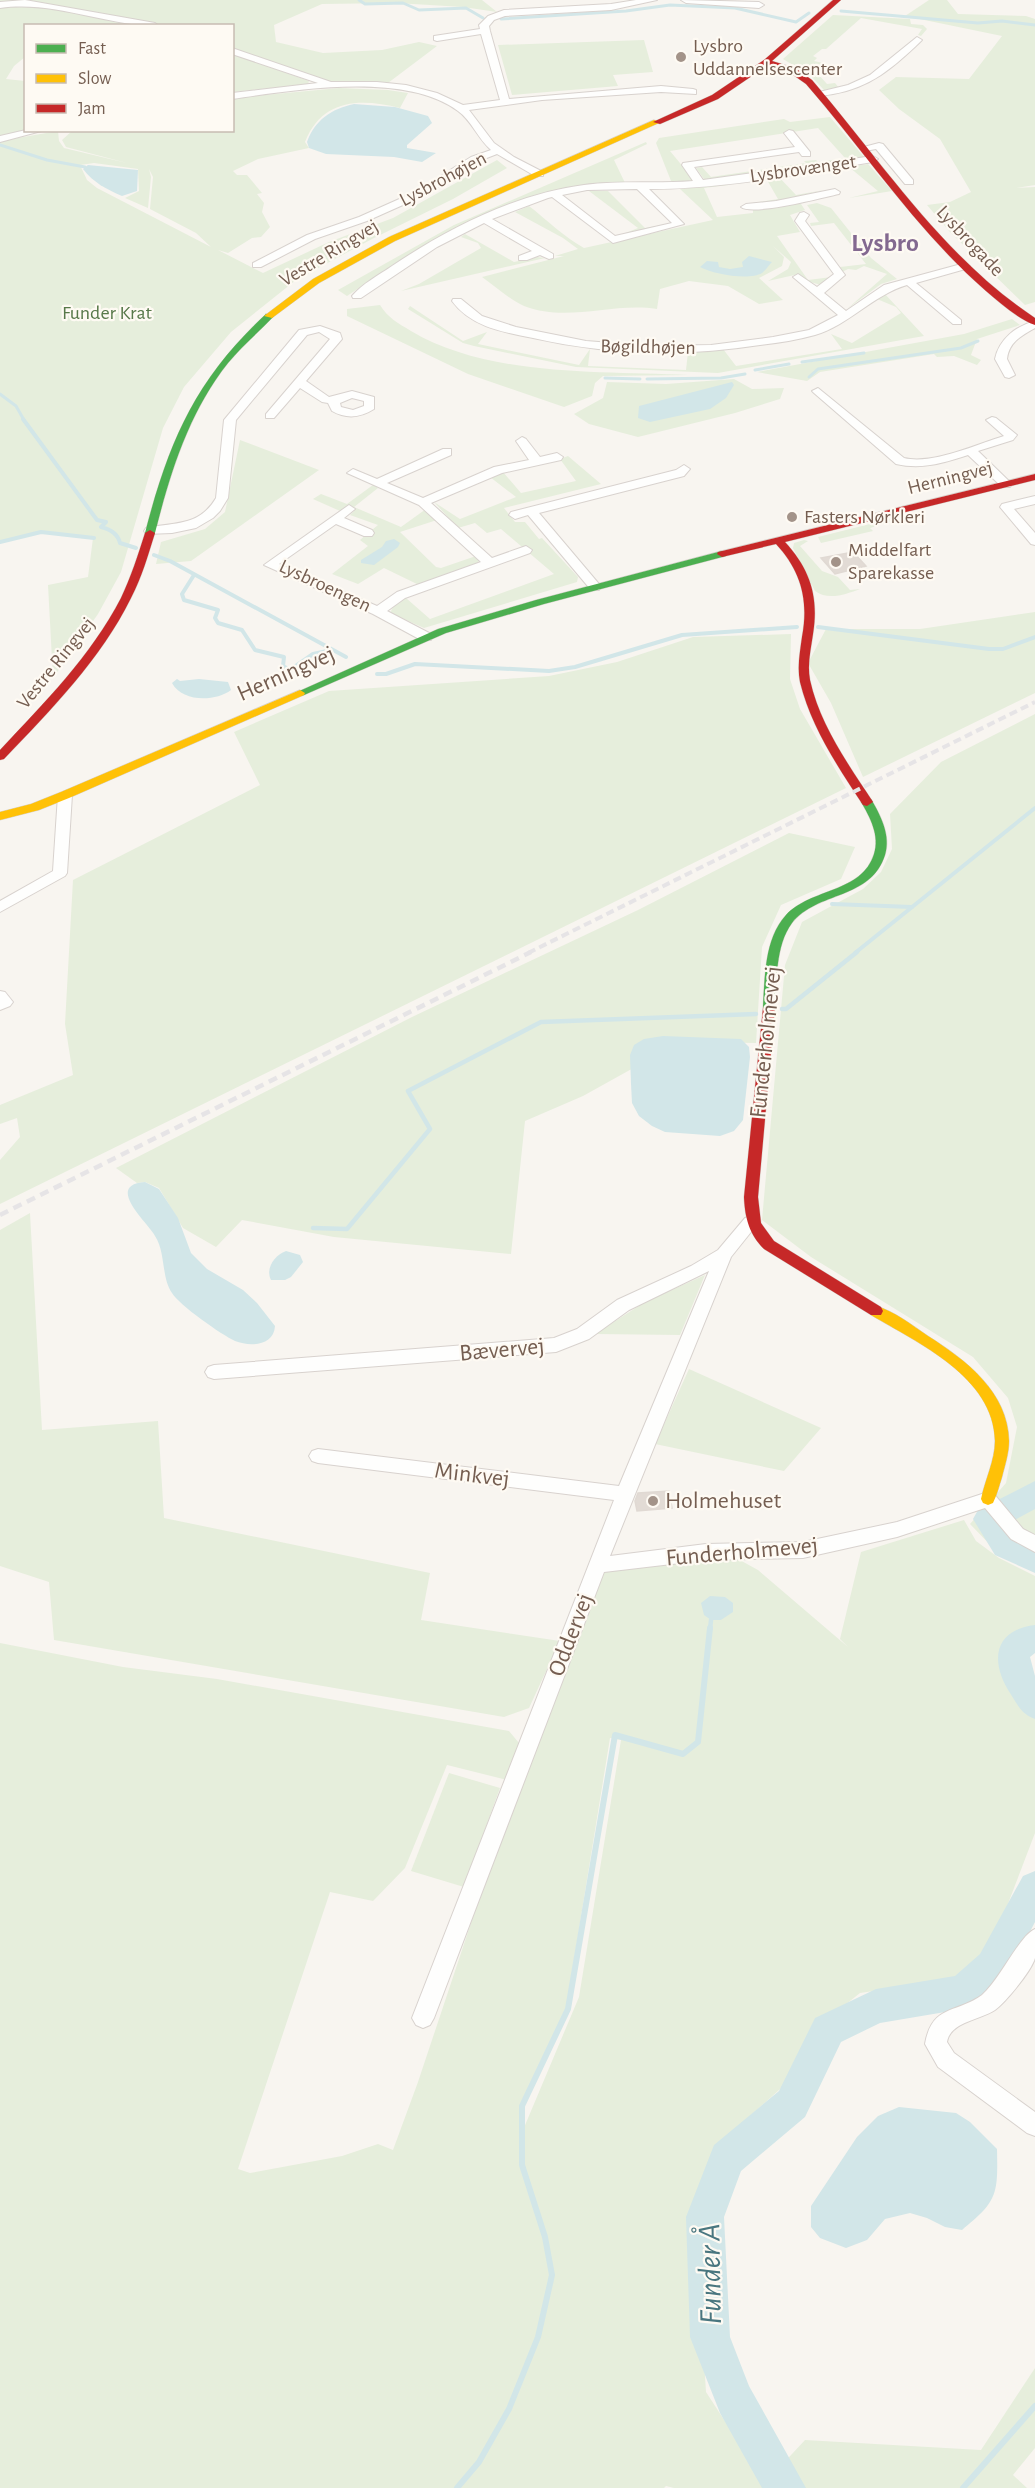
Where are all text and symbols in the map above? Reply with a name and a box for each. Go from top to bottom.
legend [24,24,234,132]
place label: Lysbro Uddannelsescenter [693,36,843,79]
text: Fast [78,40,106,58]
marker: Lysbro Uddannelsescenter [674,50,688,64]
text: Slow [78,70,111,88]
text: Jam [78,100,106,118]
street label: Lysbrohøjen [396,148,490,210]
street label: Lysbrovænget [749,152,858,186]
street label: Lysbrogade [933,202,1007,280]
street label: Vestre Ringvej [276,216,382,290]
district label: Lysbro [851,230,919,256]
park label: Funder Krat [62,303,153,323]
street label: Bøgildhøjen [600,336,696,358]
street label: Herningvej [905,458,995,498]
place label: Fasters Nørkleri [804,507,925,527]
marker: Fasters Nørkleri [785,510,799,524]
place label: Middelfart Sparekasse [848,540,934,583]
marker: Middelfart Sparekasse [829,555,843,569]
street label: Lysbroengen [276,556,374,616]
street label: Vestre Ringvej [13,614,99,712]
street label: Herningvej [233,642,339,706]
street label: Funderholmevej [746,965,786,1119]
street label: Bævervej [458,1334,546,1366]
street label: Minkvej [433,1459,511,1491]
place label: Holmehuset [665,1489,782,1513]
marker: Holmehuset [646,1494,660,1508]
street label: Funderholmevej [665,1533,819,1571]
street label: Oddervej [544,1590,598,1680]
water label: Funder Å [690,2223,727,2325]

